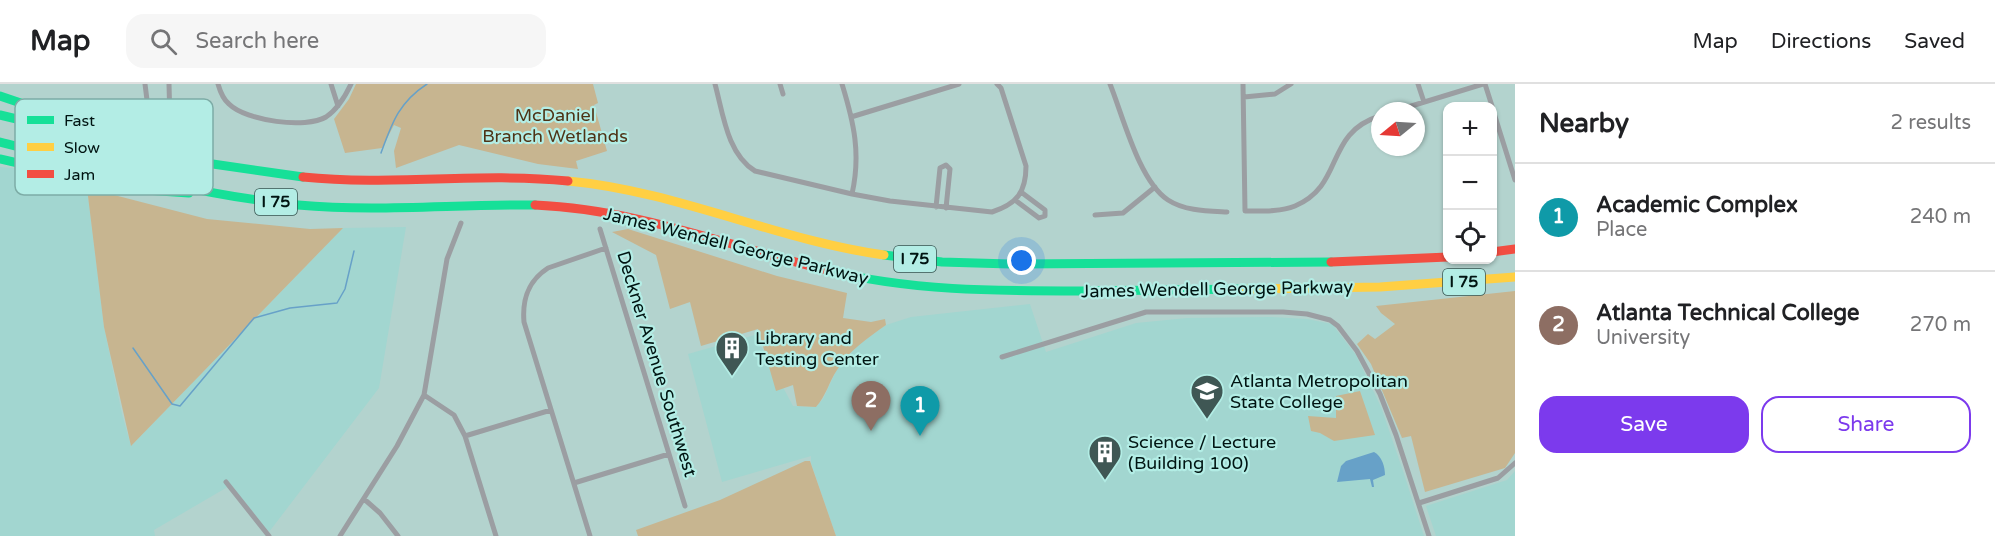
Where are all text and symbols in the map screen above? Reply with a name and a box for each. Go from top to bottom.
search box [126,14,546,68]
text: Map [30,24,90,58]
icon: search [147,25,180,58]
text: Search here [195,28,319,54]
text: Map [1692,29,1738,54]
text: Directions [1771,29,1871,54]
text: Saved [1904,29,1965,54]
legend [15,99,213,195]
north arrow [1371,102,1425,156]
map controls [1443,102,1497,264]
button: + [1443,102,1497,156]
park label: McDaniel Branch Wetlands [482,104,628,147]
text: Nearby [1539,108,1629,139]
text: Fast [64,111,95,131]
text: 2 results [1891,111,1971,135]
text: Slow [64,138,100,158]
button: − [1443,156,1497,210]
text: Jam [64,165,95,185]
road number: I 75 [255,189,297,215]
text: Academic Complex [1596,192,1798,218]
street label: James Wendell George Parkway [601,202,871,290]
text: 1 [1552,205,1565,229]
text: 240 m [1910,205,1971,229]
button: locate [1443,210,1497,264]
text: Place [1596,218,1647,242]
road number: I 75 [894,246,936,272]
your location [1007,246,1036,275]
street label: Deckner Avenue Southwest [612,248,702,480]
road number: I 75 [1443,269,1485,295]
street label: James Wendell George Parkway [1081,276,1354,302]
text: Atlanta Technical College [1596,300,1860,326]
text: 2 [1552,313,1565,337]
text: 270 m [1910,313,1971,337]
text: University [1596,326,1690,350]
place label: Library and Testing Center [755,327,879,370]
building icon: Library and Testing Center [714,330,750,377]
place label: Atlanta Metropolitan State College [1230,370,1408,413]
school or university icon: Atlanta Metropolitan State College [1189,373,1225,420]
pin: 2 [852,382,890,431]
pin: 1 [900,386,940,436]
button: Save [1539,396,1749,453]
button: Share [1761,396,1971,453]
place label: Science / Lecture (Building 100) [1128,431,1276,474]
building icon: Science / Lecture (Building 100) [1087,434,1123,481]

